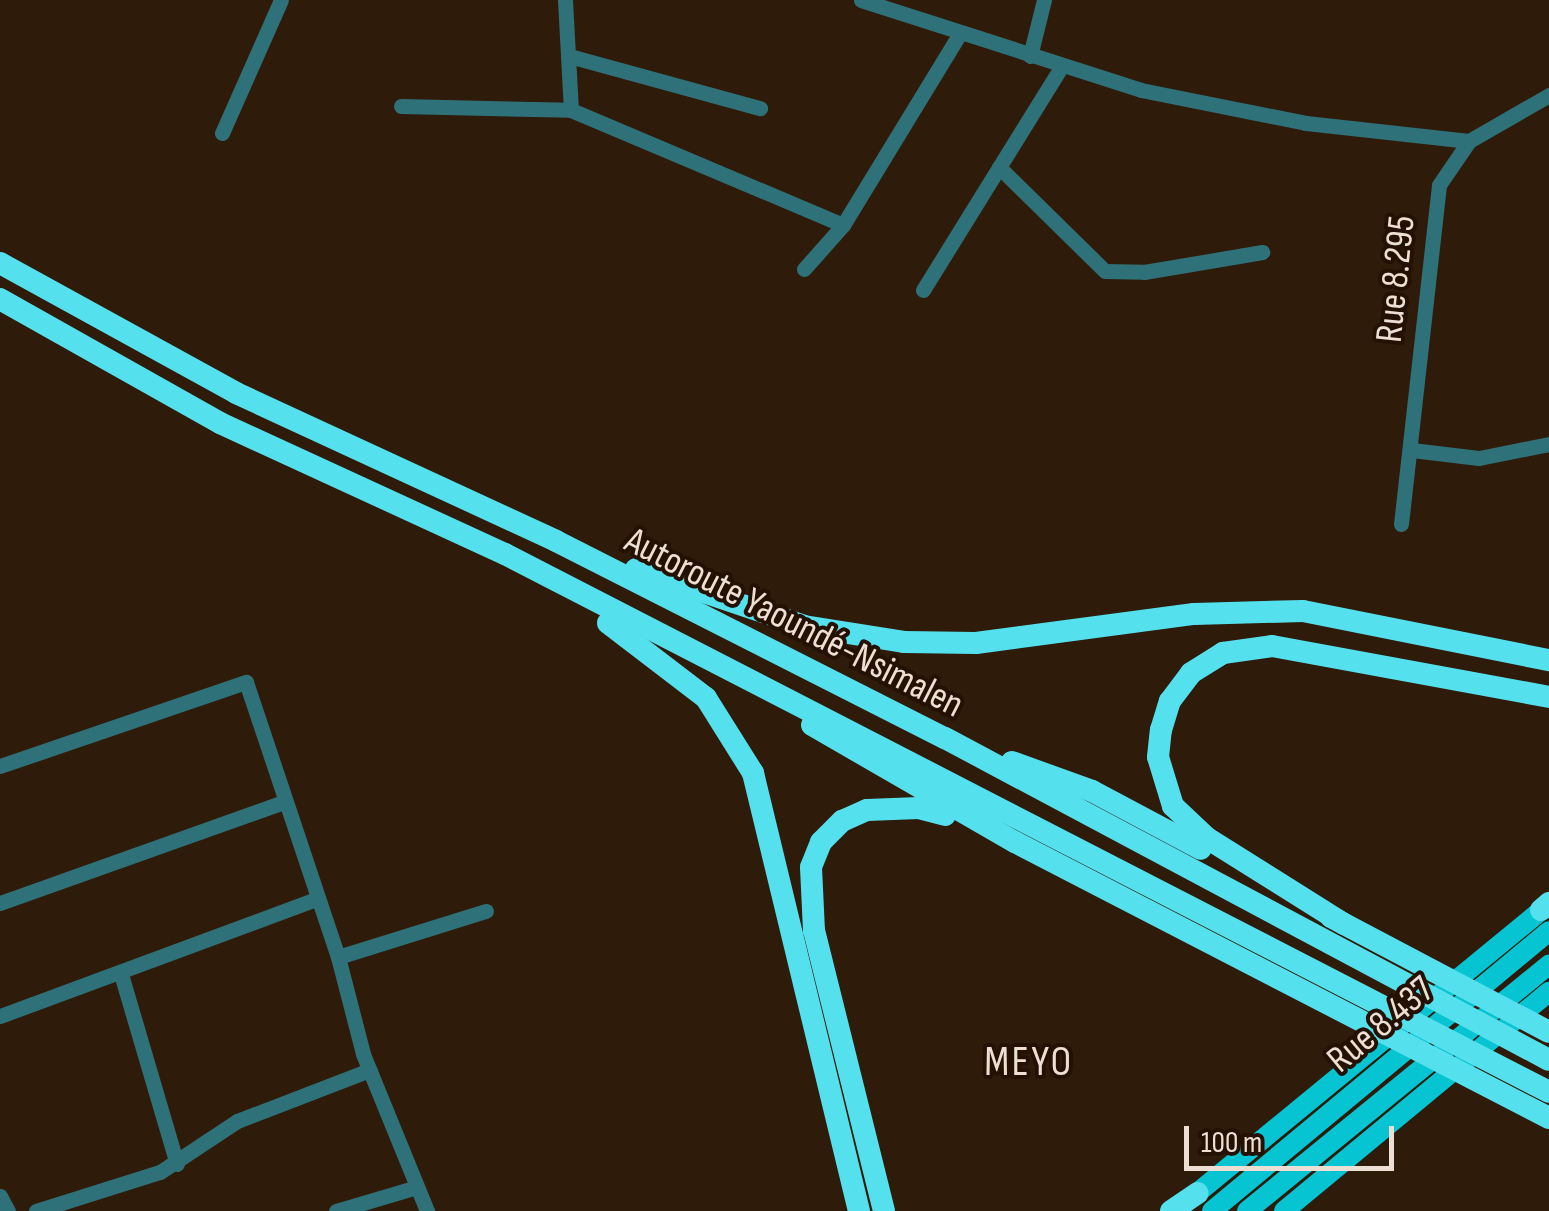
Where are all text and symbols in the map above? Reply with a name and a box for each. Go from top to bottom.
street label: Rue 8.295 [1367,213,1425,345]
street label: Autoroute Yaoundé-Nsimalen [617,518,971,728]
street label: Rue 8.437 [1318,967,1444,1083]
district label: MEYO [984,1038,1074,1088]
scale bar [1189,1106,1399,1168]
text: 100 m [1201,1125,1262,1161]

